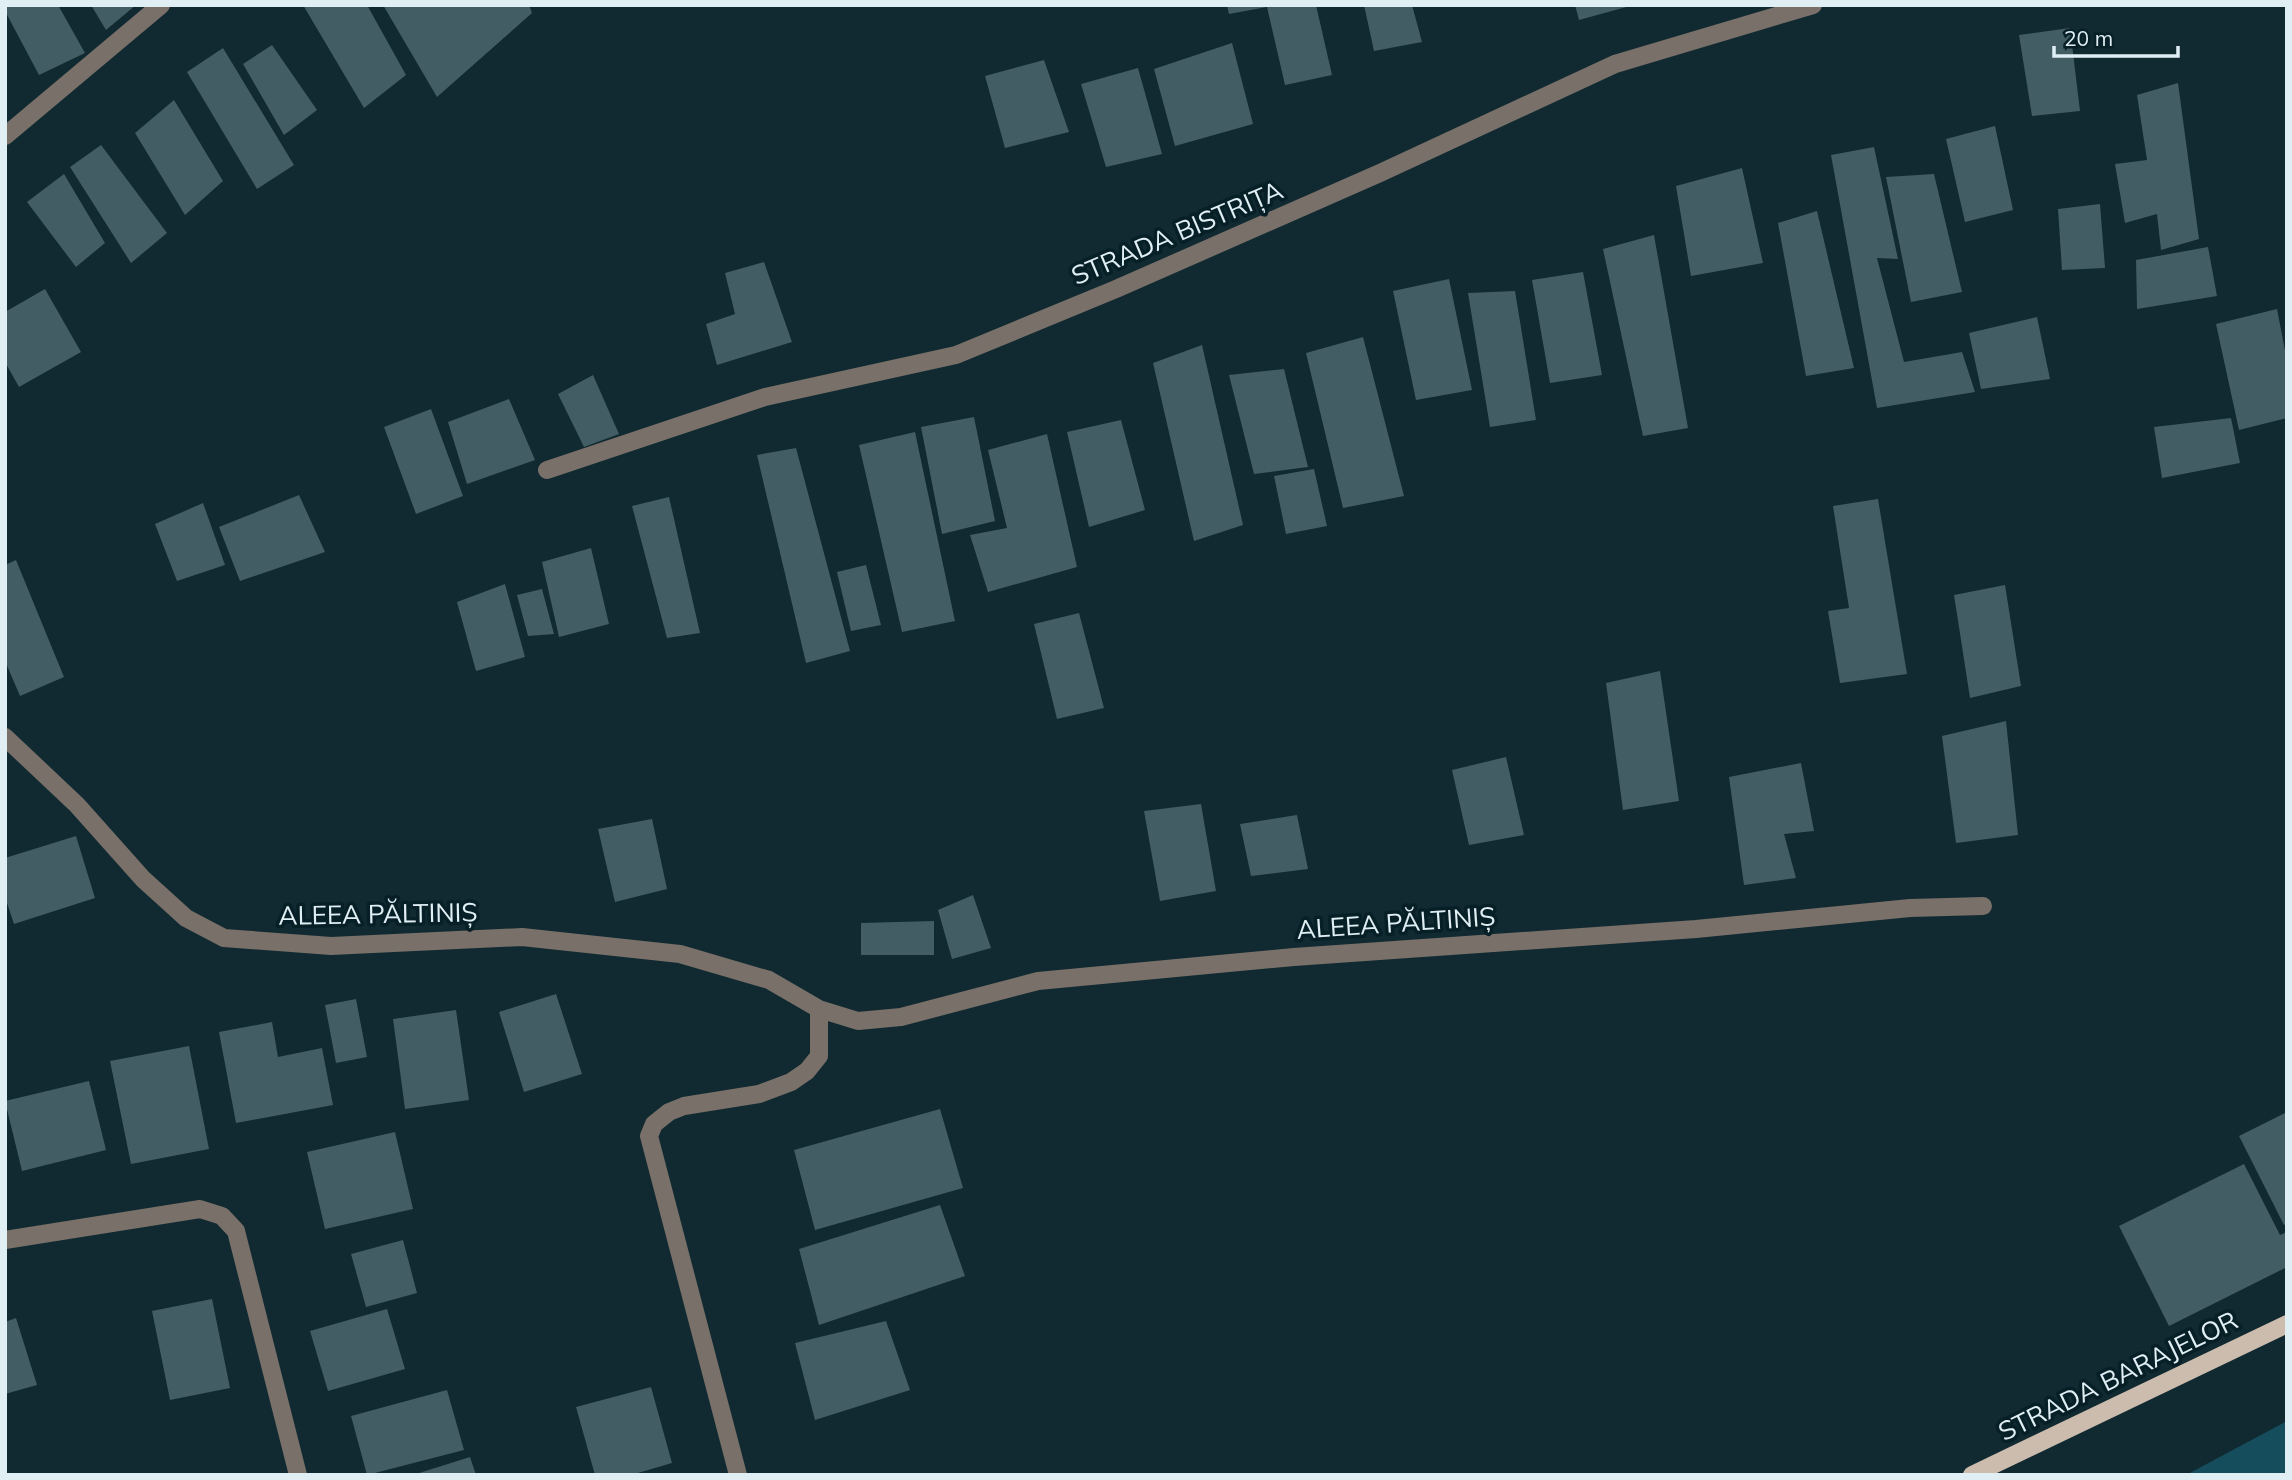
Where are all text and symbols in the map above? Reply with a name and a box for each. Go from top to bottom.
scale bar [2054,14,2178,58]
text: 20 m [2064,25,2113,51]
street label: STRADA BISTRIȚA [1066,173,1288,292]
street label: ALEEA PĂLTINIȘ [278,895,478,932]
street label: ALEEA PĂLTINIȘ [1295,899,1496,946]
street label: STRADA BARAJELOR [1993,1303,2243,1448]

